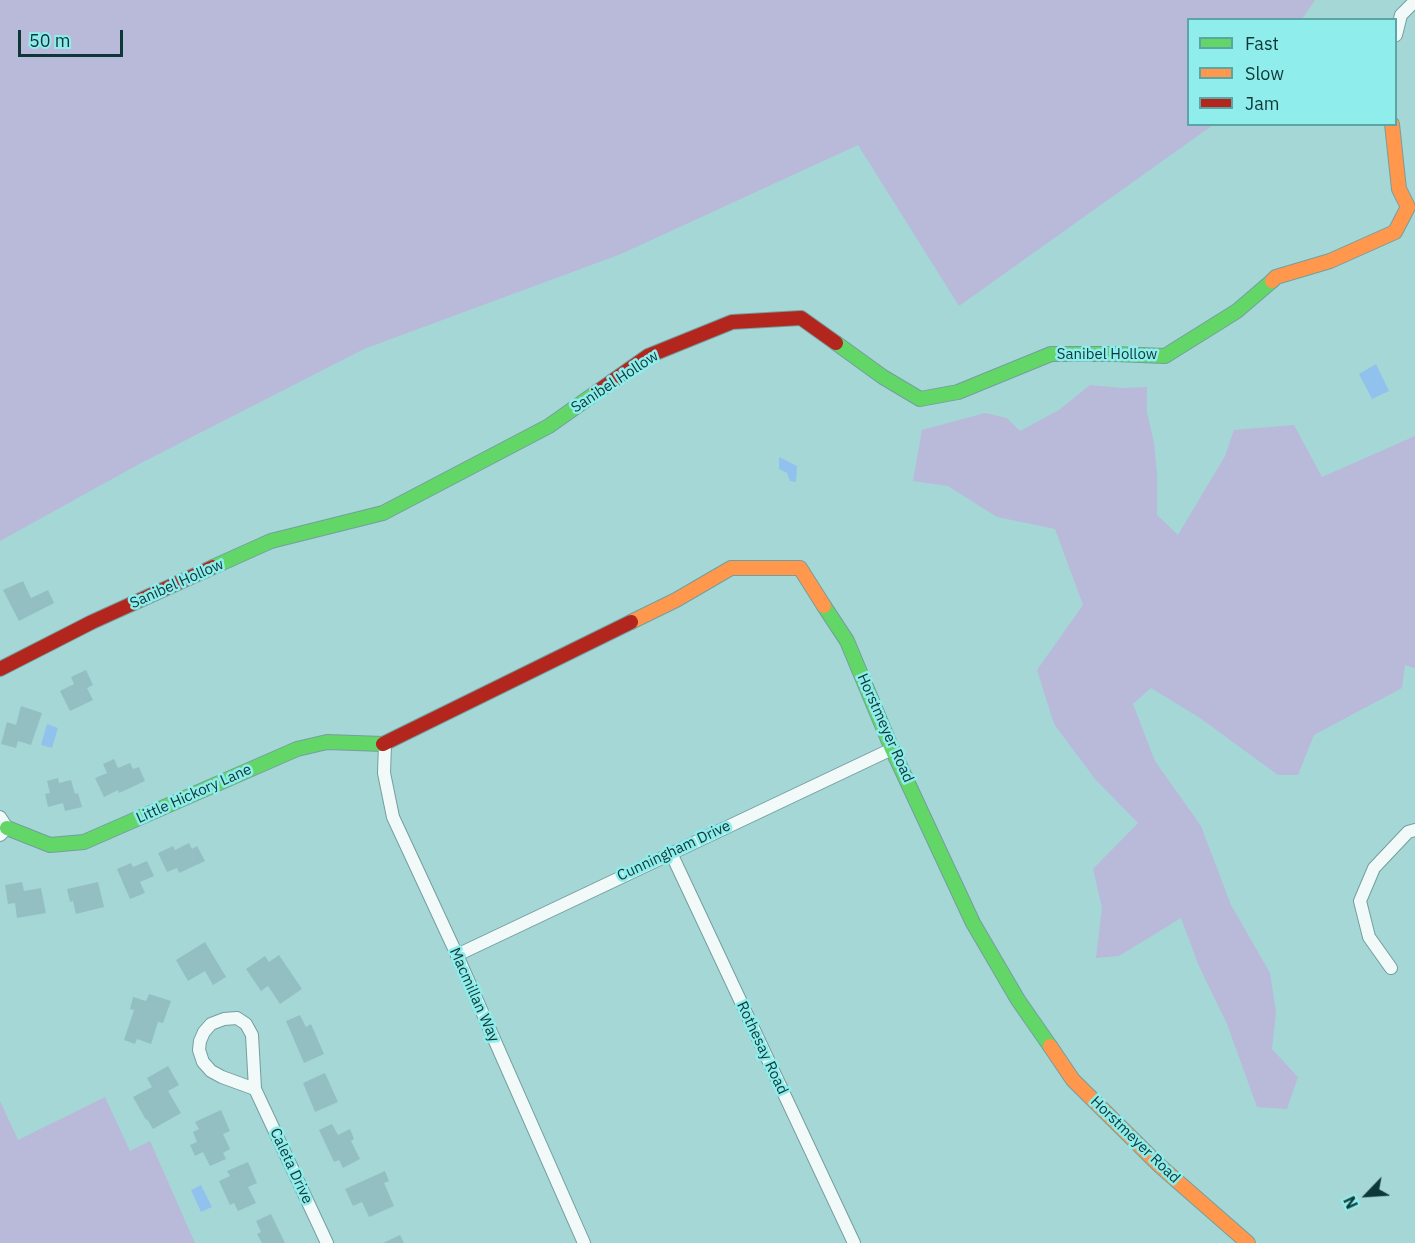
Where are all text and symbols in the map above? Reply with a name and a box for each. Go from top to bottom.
scale bar [21,18,126,56]
legend [1187,18,1397,126]
text: 50 m [29,29,71,52]
text: Fast [1245,32,1279,55]
text: Slow [1245,62,1284,85]
text: Jam [1245,92,1280,115]
street label: Sanibel Hollow [1057,346,1157,364]
street label: Sanibel Hollow [568,347,662,417]
street label: Sanibel Hollow [127,555,227,613]
street label: Horstmeyer Road [853,671,917,785]
street label: Little Hickory Lane [134,760,254,828]
street label: Cunningham Drive [614,817,734,885]
street label: Macmillan Way [445,945,503,1045]
street label: Rothesay Road [733,999,791,1097]
street label: Horstmeyer Road [1087,1093,1183,1187]
street label: Caleta Drive [266,1125,316,1207]
north arrow [1337,1165,1397,1225]
text: N [1339,1193,1362,1212]

